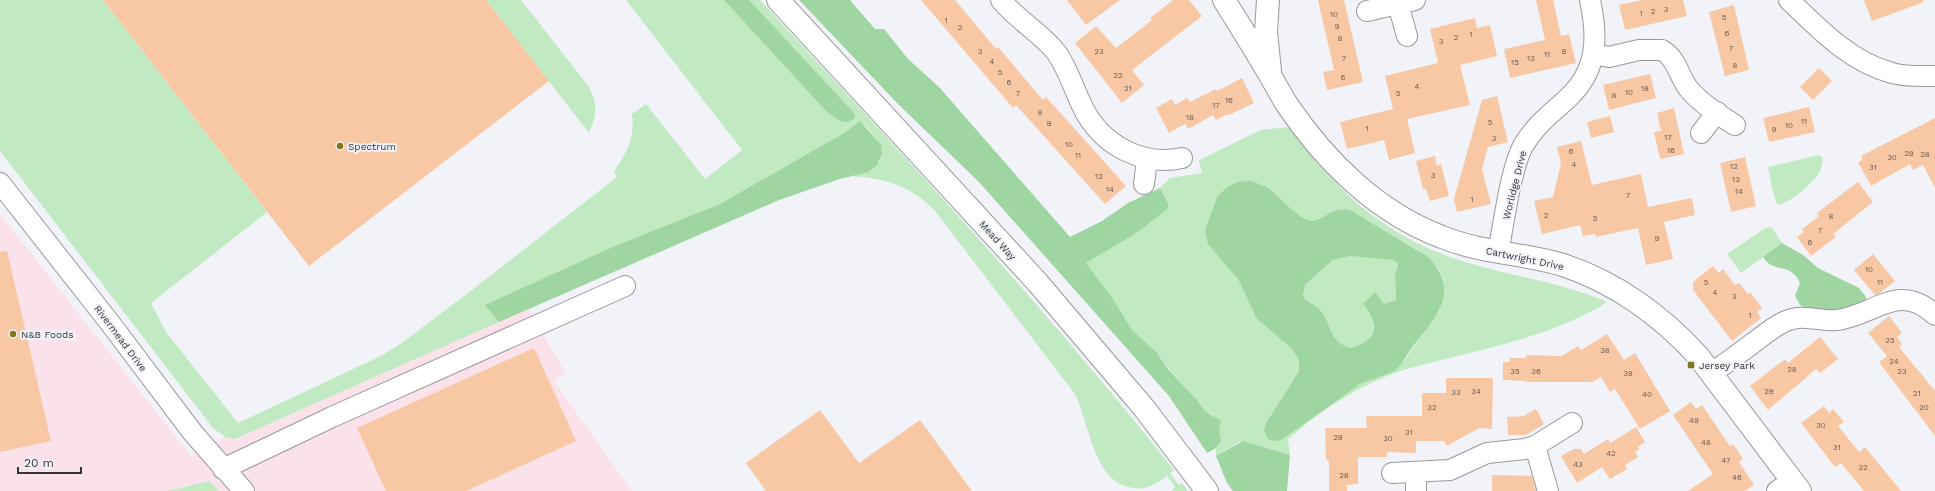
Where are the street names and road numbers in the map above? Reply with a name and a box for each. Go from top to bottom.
street label: Worlidge Drive [1501,149,1528,221]
street label: Mead Way [977,218,1019,263]
street label: Cartwright Drive [1485,245,1565,272]
street label: Rivermead Drive [92,303,149,374]

